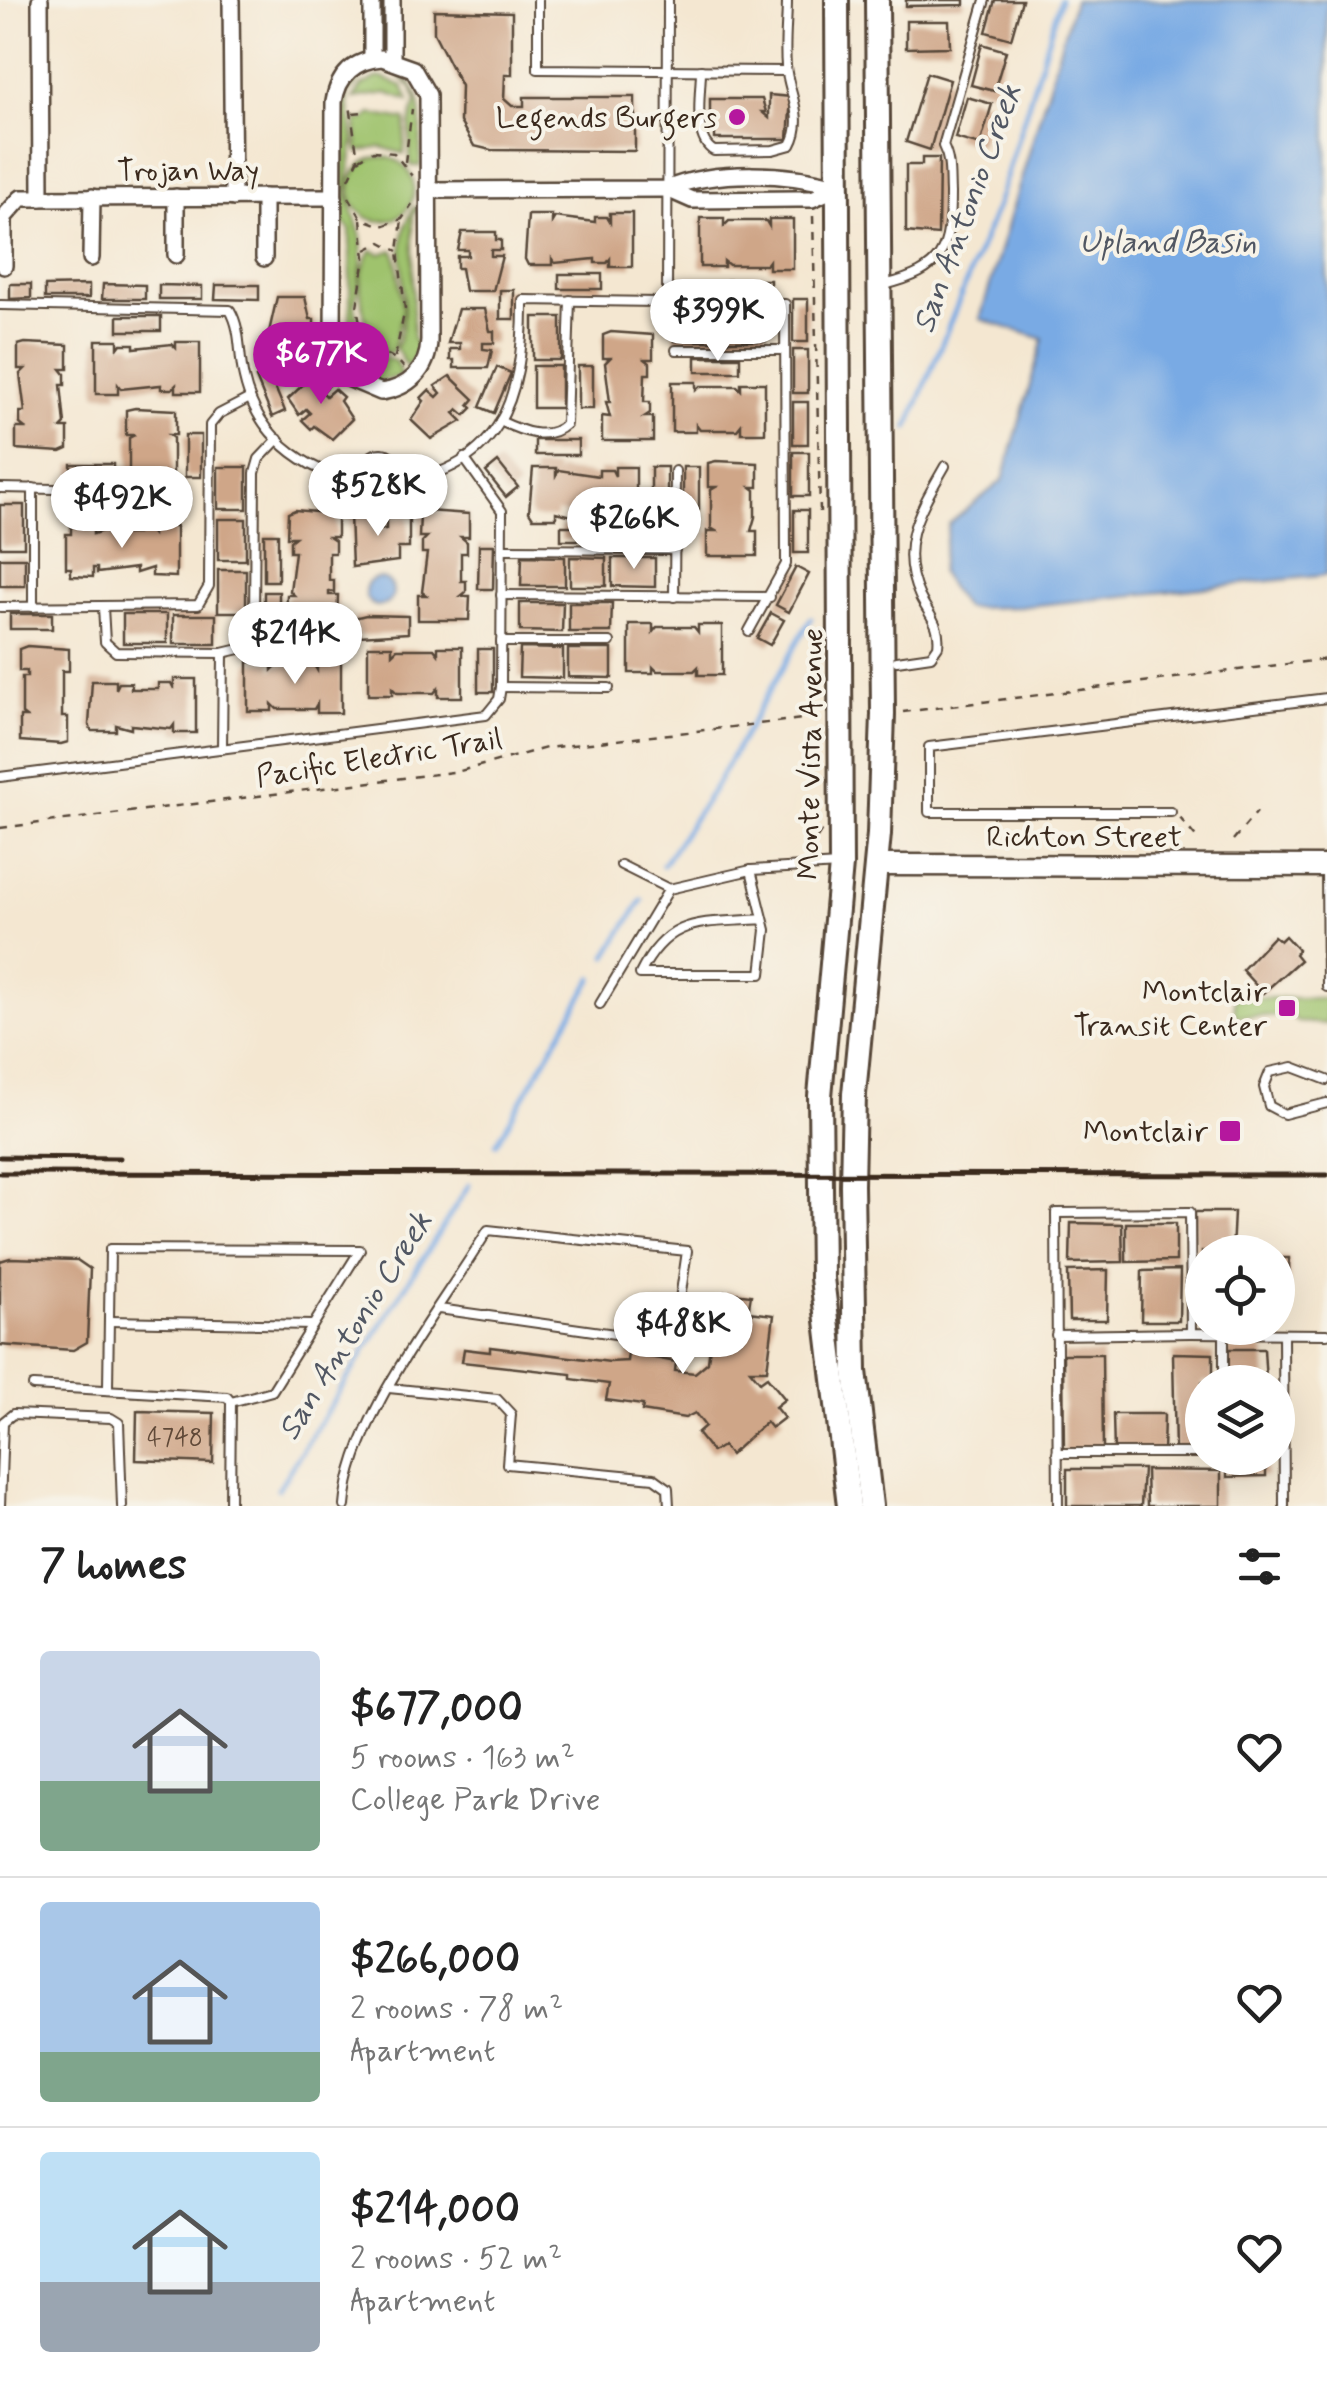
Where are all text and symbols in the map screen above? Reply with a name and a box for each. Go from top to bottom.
water label: San Antonio Creek [903,78,1032,339]
place label: Legends Burgers [496,99,717,141]
marker: Legends Burgers [726,106,748,128]
street label: Trojan Way [117,152,259,191]
water label: Upland Basin [1079,222,1257,264]
pin: $399K [648,279,788,364]
text: $399K [672,290,764,332]
pin: $677K [251,322,391,407]
text: $677K [275,333,367,375]
pin: $528K [308,454,448,539]
text: $528K [331,465,425,507]
pin: $492K [52,466,192,551]
text: $492K [73,477,171,519]
pin: $266K [564,487,704,572]
text: $266K [589,498,679,540]
pin: $214K [225,602,365,687]
text: $214K [250,613,340,655]
street label: Monte Vista Avenue [790,628,833,880]
street label: Pacific Electric Trail [253,720,505,797]
street label: Richton Street [986,818,1182,857]
place label: Montclair Transit Center [1073,973,1268,1046]
marker: Montclair Transit Center [1276,997,1298,1019]
place label: Montclair [1083,1113,1209,1152]
marker: Montclair [1217,1118,1243,1144]
water label: San Antonio Creek [268,1204,443,1448]
map controls [1185,1235,1295,1475]
button: locate [1185,1235,1295,1345]
pin: $488K [613,1292,753,1377]
text: $488K [636,1303,730,1345]
button: layers [1185,1365,1295,1475]
house number: 4748 [147,1422,203,1455]
text: 7 homes [40,1539,187,1594]
icon: filters [1232,1539,1287,1594]
text: $677,000 [350,1682,523,1737]
icon: home [120,1691,240,1811]
icon: heart [1232,1724,1287,1779]
text: 5 rooms · 163 m² [350,1737,575,1779]
text: College Park Drive [350,1779,600,1821]
text: $266,000 [350,1933,520,1988]
icon: home [120,1942,240,2062]
icon: heart [1232,1975,1287,2030]
text: 2 rooms · 78 m² [350,1988,563,2030]
text: Apartment [350,2030,495,2072]
text: $214,000 [350,2183,520,2238]
icon: home [120,2192,240,2312]
icon: heart [1232,2225,1287,2280]
text: 2 rooms · 52 m² [350,2238,562,2280]
text: Apartment [350,2280,495,2322]

